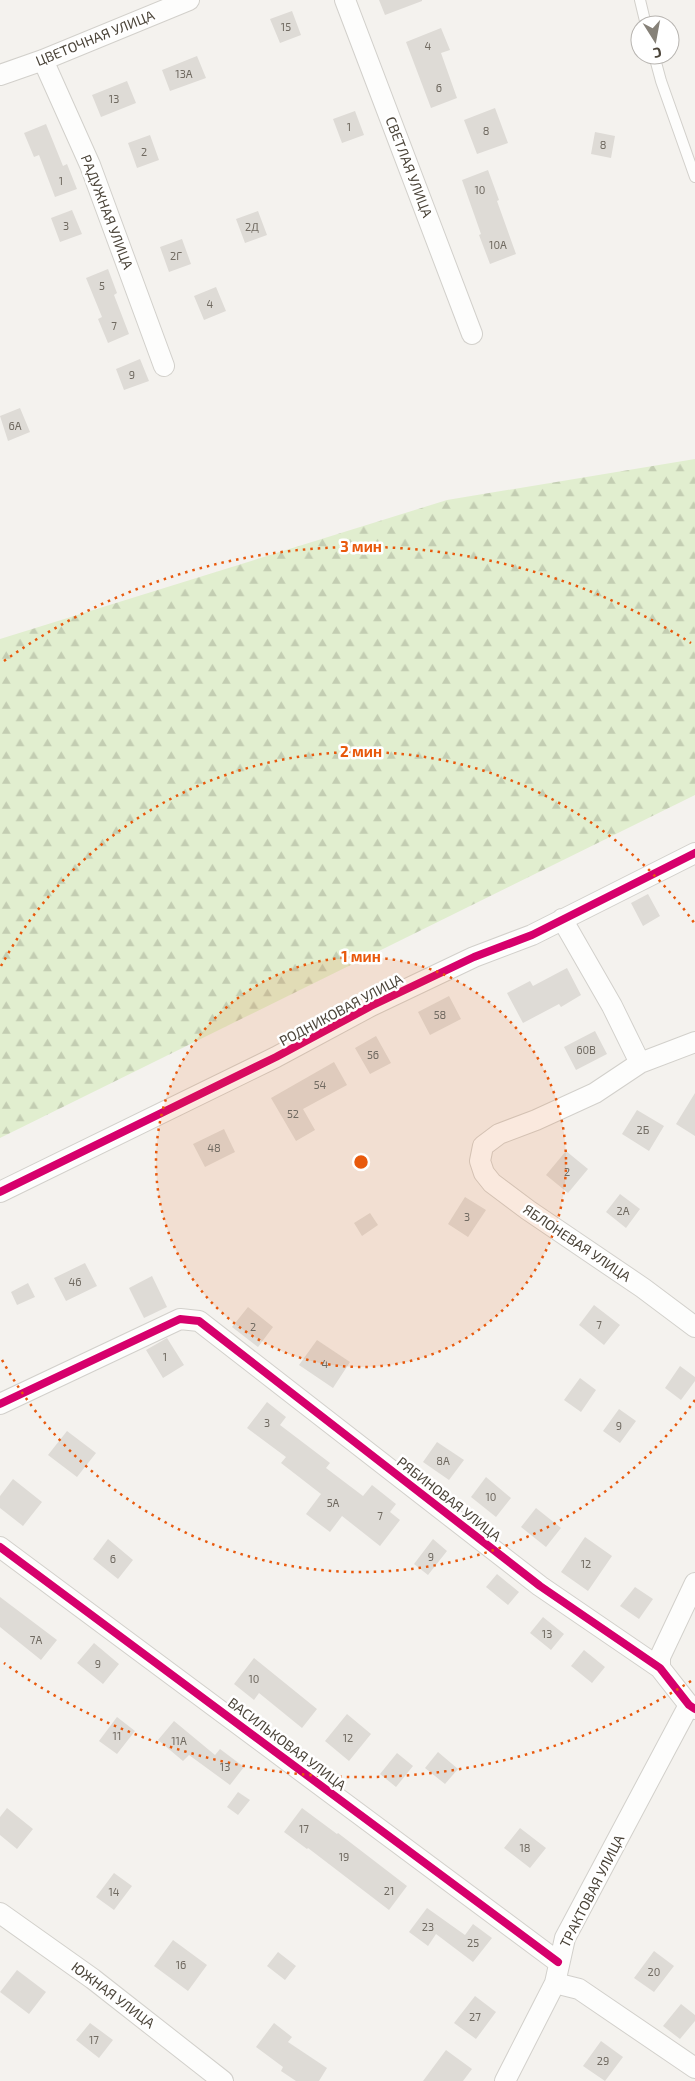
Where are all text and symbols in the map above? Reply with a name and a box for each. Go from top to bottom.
street label: ЦВЕТОЧНАЯ УЛИЦА [33,6,157,69]
north arrow [630,15,680,65]
house number: 15 [281,20,291,33]
house number: 4 [425,39,432,52]
text: С [652,44,663,62]
house number: 13А [175,67,193,80]
house number: 6 [436,81,442,94]
house number: 13 [109,92,119,105]
street label: СВЕТЛАЯ УЛИЦА [382,114,437,220]
house number: 1 [347,120,351,133]
house number: 8 [483,124,489,137]
house number: 8 [600,138,606,151]
house number: 2 [141,145,147,158]
street label: РАДУЖНАЯ УЛИЦА [78,152,137,272]
house number: 1 [59,174,63,187]
house number: 10 [474,183,486,196]
house number: 3 [63,219,69,232]
house number: 2Д [245,220,259,233]
house number: 10А [489,238,507,251]
house number: 2Г [170,249,182,262]
house number: 5 [99,279,105,292]
house number: 4 [207,297,214,310]
house number: 7 [111,319,117,332]
house number: 9 [129,368,135,381]
house number: 6А [8,419,22,432]
text: 3 мин [340,537,382,555]
text: 2 мин [340,742,382,760]
text: 1 мин [341,947,381,965]
street label: РОДНИКОВАЯ УЛИЦА [276,970,406,1049]
house number: 58 [434,1008,446,1021]
house number: 60В [576,1043,596,1056]
house number: 56 [367,1048,379,1061]
house number: 54 [314,1078,327,1091]
house number: 52 [287,1107,299,1120]
house number: 2Б [637,1123,650,1136]
house number: 48 [207,1141,221,1154]
centre of rings [352,1153,370,1171]
house number: 2 [564,1165,570,1178]
street label: ЯБЛОНЕВАЯ УЛИЦА [520,1200,635,1285]
house number: 2А [616,1204,630,1217]
house number: 3 [464,1210,470,1223]
house number: 46 [68,1275,82,1288]
house number: 7 [596,1318,602,1331]
house number: 2 [250,1320,256,1333]
house number: 1 [163,1350,167,1363]
house number: 4 [322,1357,329,1370]
house number: 3 [264,1416,270,1429]
house number: 9 [616,1419,622,1432]
street label: РЯБИНОВАЯ УЛИЦА [394,1453,505,1545]
house number: 8А [436,1454,450,1467]
house number: 10 [485,1490,497,1503]
house number: 5А [327,1496,340,1509]
house number: 7 [377,1509,383,1522]
house number: 9 [428,1550,434,1563]
house number: 6 [110,1552,116,1565]
house number: 12 [581,1557,591,1570]
house number: 13 [542,1627,552,1640]
house number: 7А [30,1633,42,1646]
house number: 9 [95,1657,101,1670]
house number: 10 [248,1672,260,1685]
street label: ВАСИЛЬКОВАЯ УЛИЦА [225,1694,350,1794]
house number: 11 [113,1729,121,1742]
house number: 12 [343,1731,353,1744]
house number: 11А [171,1734,187,1747]
house number: 13 [220,1760,230,1773]
house number: 17 [299,1822,309,1835]
street label: ТРАКТОВАЯ УЛИЦА [556,1831,627,1950]
house number: 18 [519,1841,531,1854]
house number: 19 [339,1850,349,1863]
house number: 21 [384,1884,394,1897]
house number: 14 [108,1885,120,1898]
house number: 23 [422,1920,434,1933]
house number: 25 [467,1936,479,1949]
street label: ЮЖНАЯ УЛИЦА [68,1958,158,2032]
house number: 16 [176,1958,186,1971]
house number: 20 [648,1965,660,1978]
house number: 27 [469,2010,481,2023]
house number: 17 [89,2033,99,2046]
house number: 29 [597,2054,609,2067]

